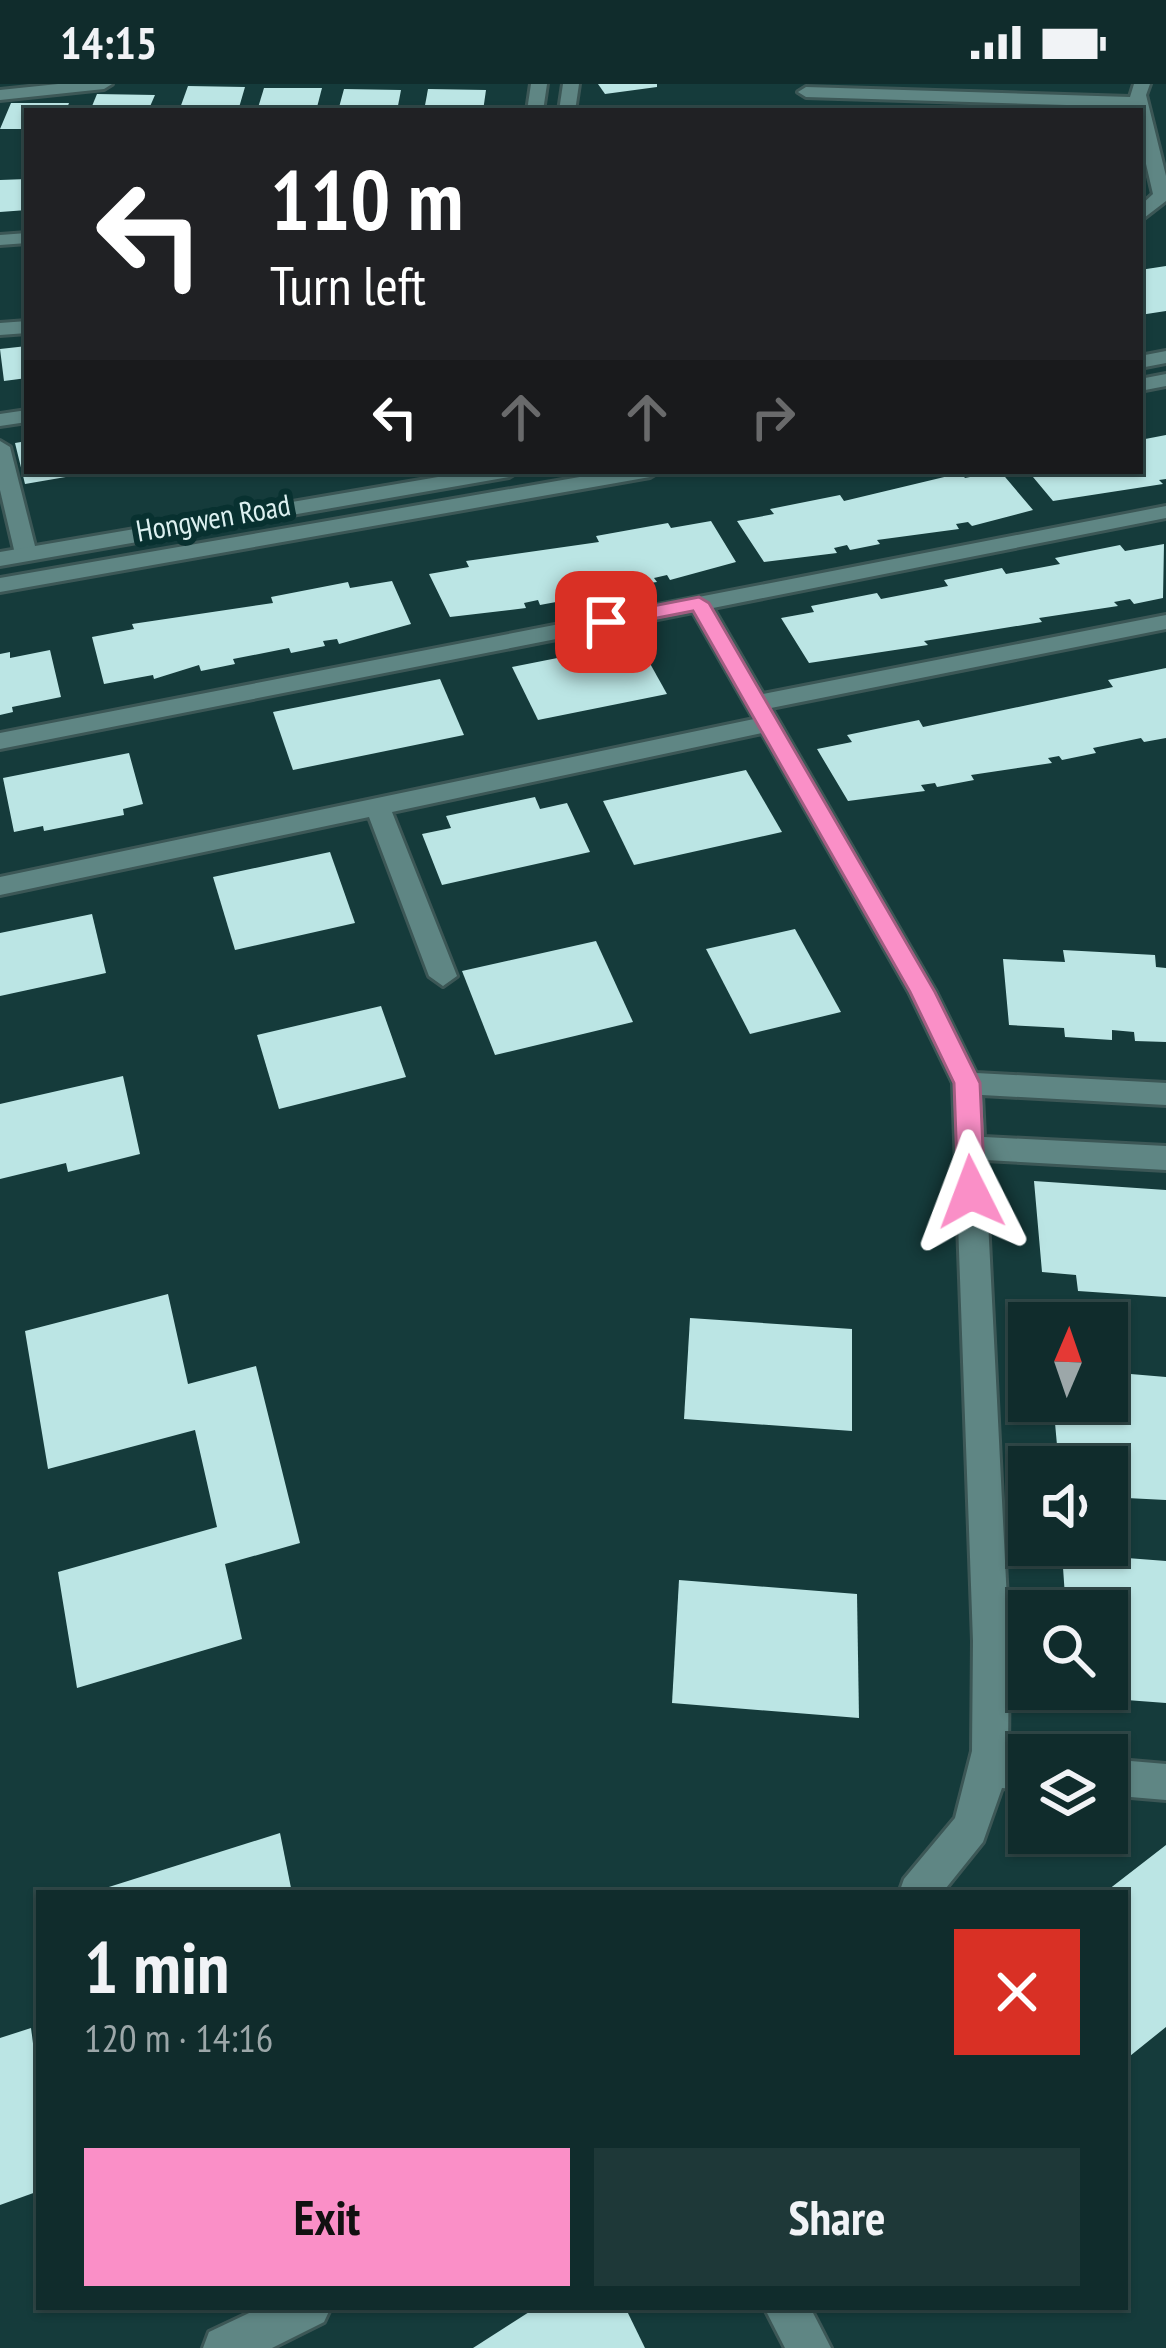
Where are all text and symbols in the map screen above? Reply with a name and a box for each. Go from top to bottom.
text: 14:15 [60,13,157,71]
text: 110 m [270,144,463,253]
icon: left [72,156,228,312]
text: Turn left [270,250,426,320]
icon: left [362,384,428,450]
icon: ahead [488,384,554,450]
icon: ahead [614,384,680,450]
icon: right [740,384,806,450]
street label: Hongwen Road [133,484,293,550]
pin [555,571,657,673]
icon: arrive [573,589,639,655]
position arrow [908,1129,1034,1255]
north arrow [1008,1302,1128,1422]
map controls [1008,1302,1128,1854]
button: sound [1008,1446,1128,1566]
button: search [1008,1590,1128,1710]
button: layers [1008,1734,1128,1854]
text: 1 min [84,1920,229,2013]
button: close [954,1929,1080,2055]
text: 120 m · 14:16 [84,2012,273,2063]
button: Exit [84,2148,570,2286]
button: Share [594,2148,1080,2286]

